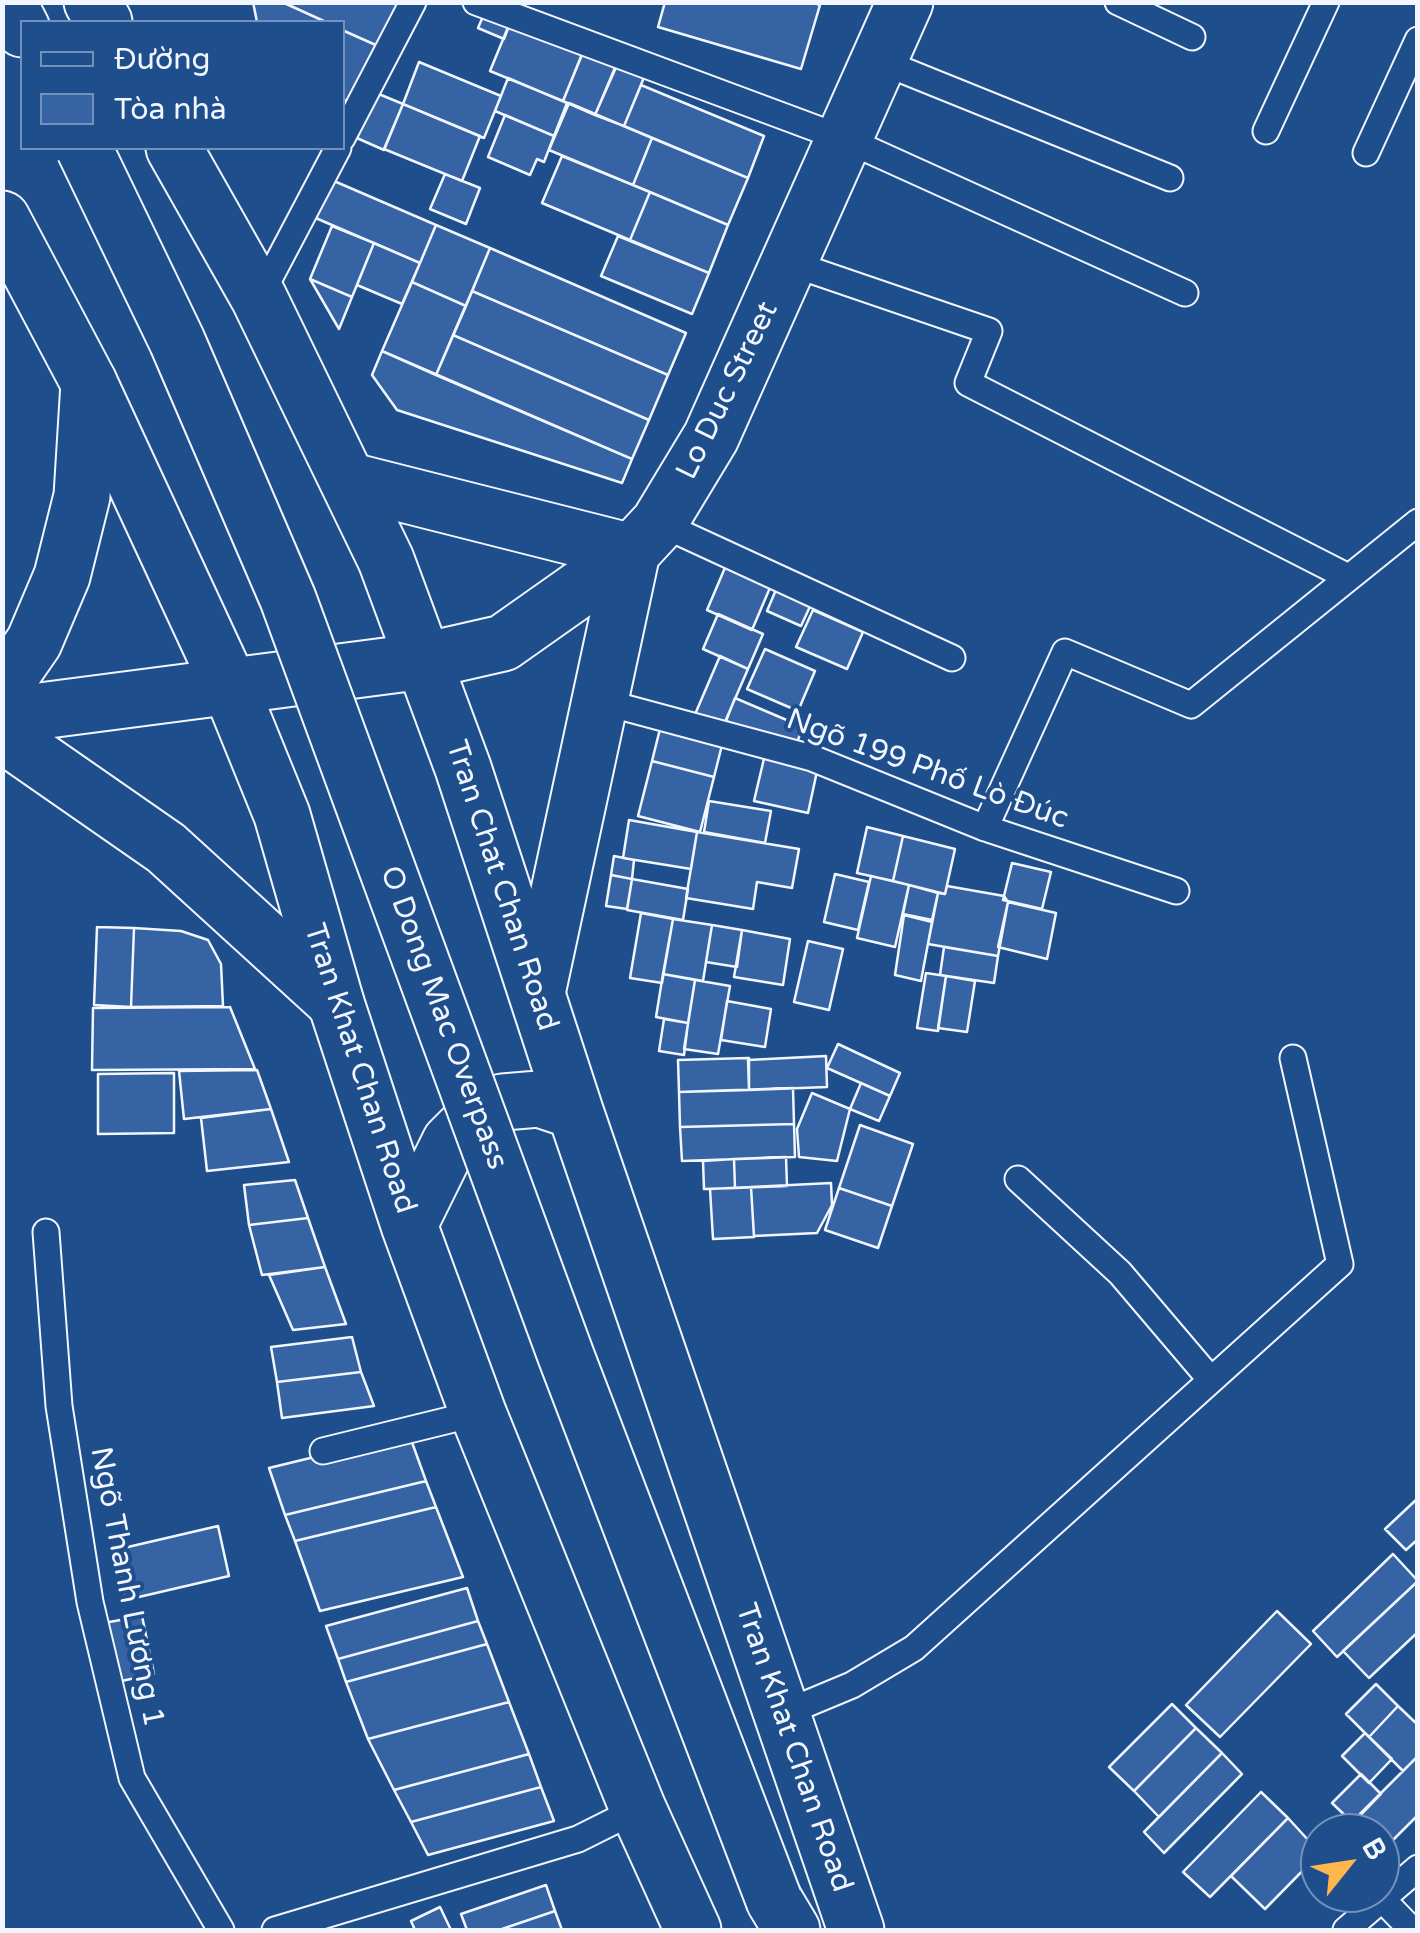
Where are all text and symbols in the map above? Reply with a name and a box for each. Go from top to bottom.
legend [20,20,345,150]
text: Đường [114,41,210,78]
text: Tòa nhà [114,91,227,128]
street label: Lo Duc Street [669,296,787,486]
street label: Ngõ 199 Phố Lò Đúc [781,702,1073,838]
street label: Tran Chat Chan Road [437,736,565,1036]
street label: O Dong Mac Overpass [371,861,515,1175]
street label: Tran Khat Chan Road [295,920,423,1218]
street label: Ngõ Thanh Lương 1 [81,1444,171,1730]
street label: Tran Khat Chan Road [727,1599,859,1897]
north arrow [1300,1813,1400,1913]
text: B [1355,1832,1394,1866]

